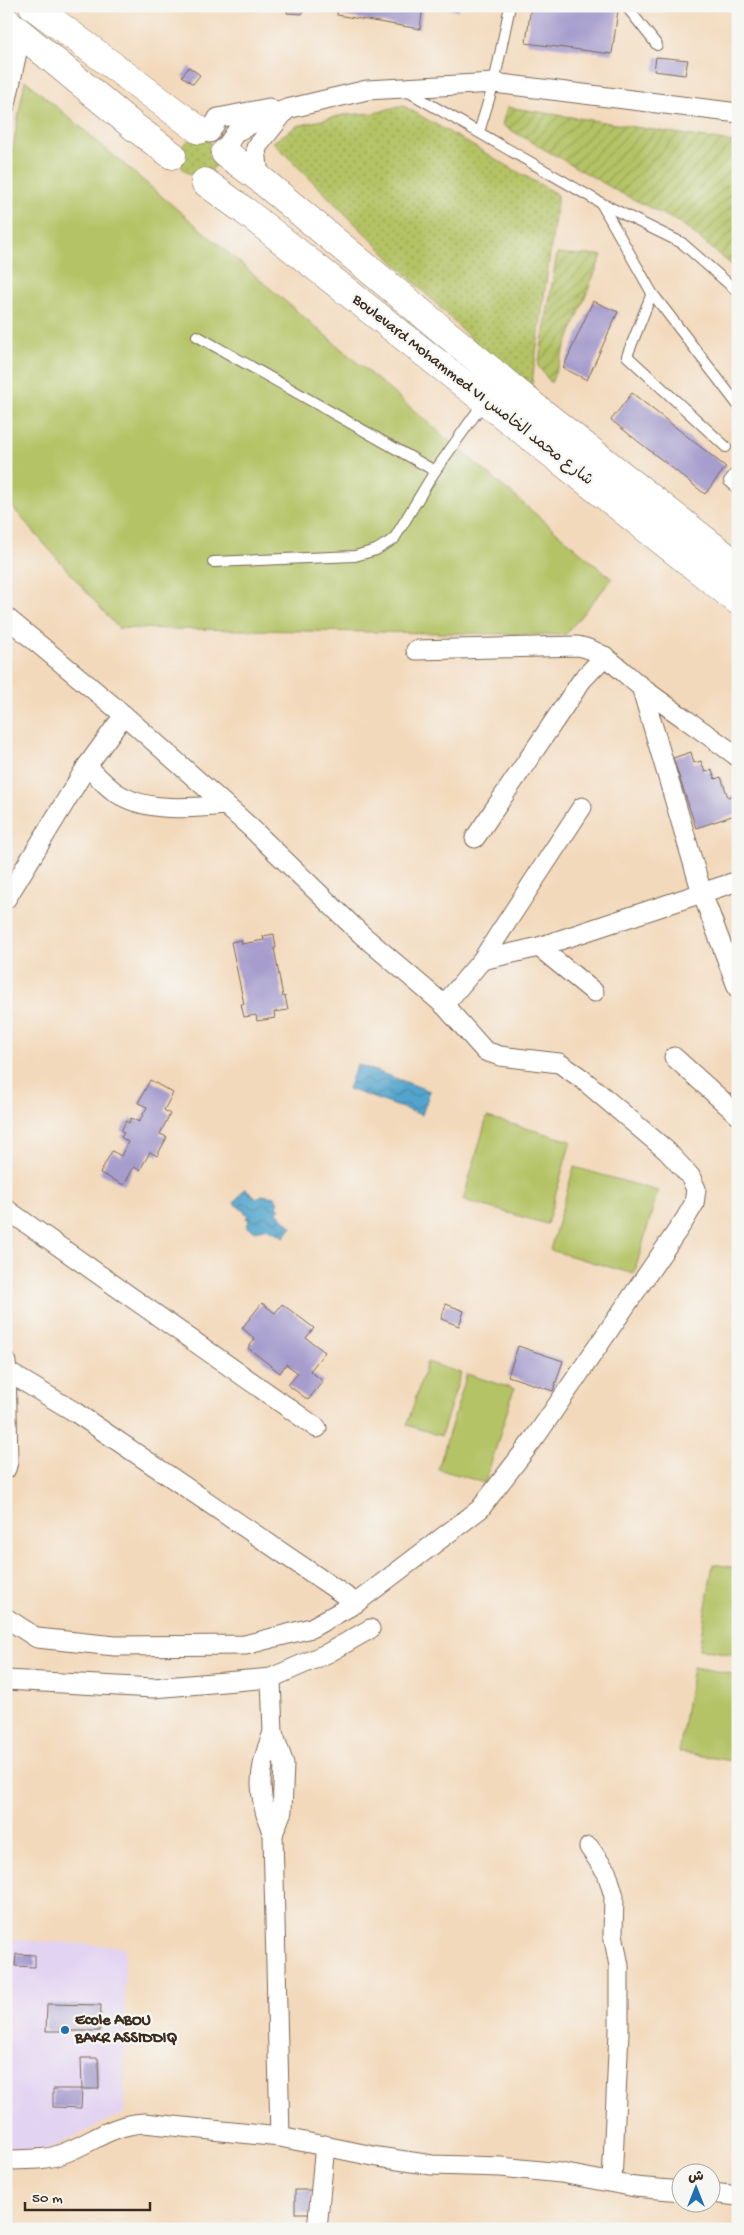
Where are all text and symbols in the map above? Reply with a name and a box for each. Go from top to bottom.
street label: Boulevard Mohammed VI شارع محمد الخامس [347,290,596,491]
place label: Ecole ABOU BAKR ASSIDDIQ [74,2012,177,2049]
marker: Ecole ABOU BAKR ASSIDDIQ [59,2024,71,2036]
north arrow [672,2162,722,2212]
text: ش [688,2169,704,2186]
scale bar [25,2180,150,2212]
text: 50 m [32,2190,63,2208]

